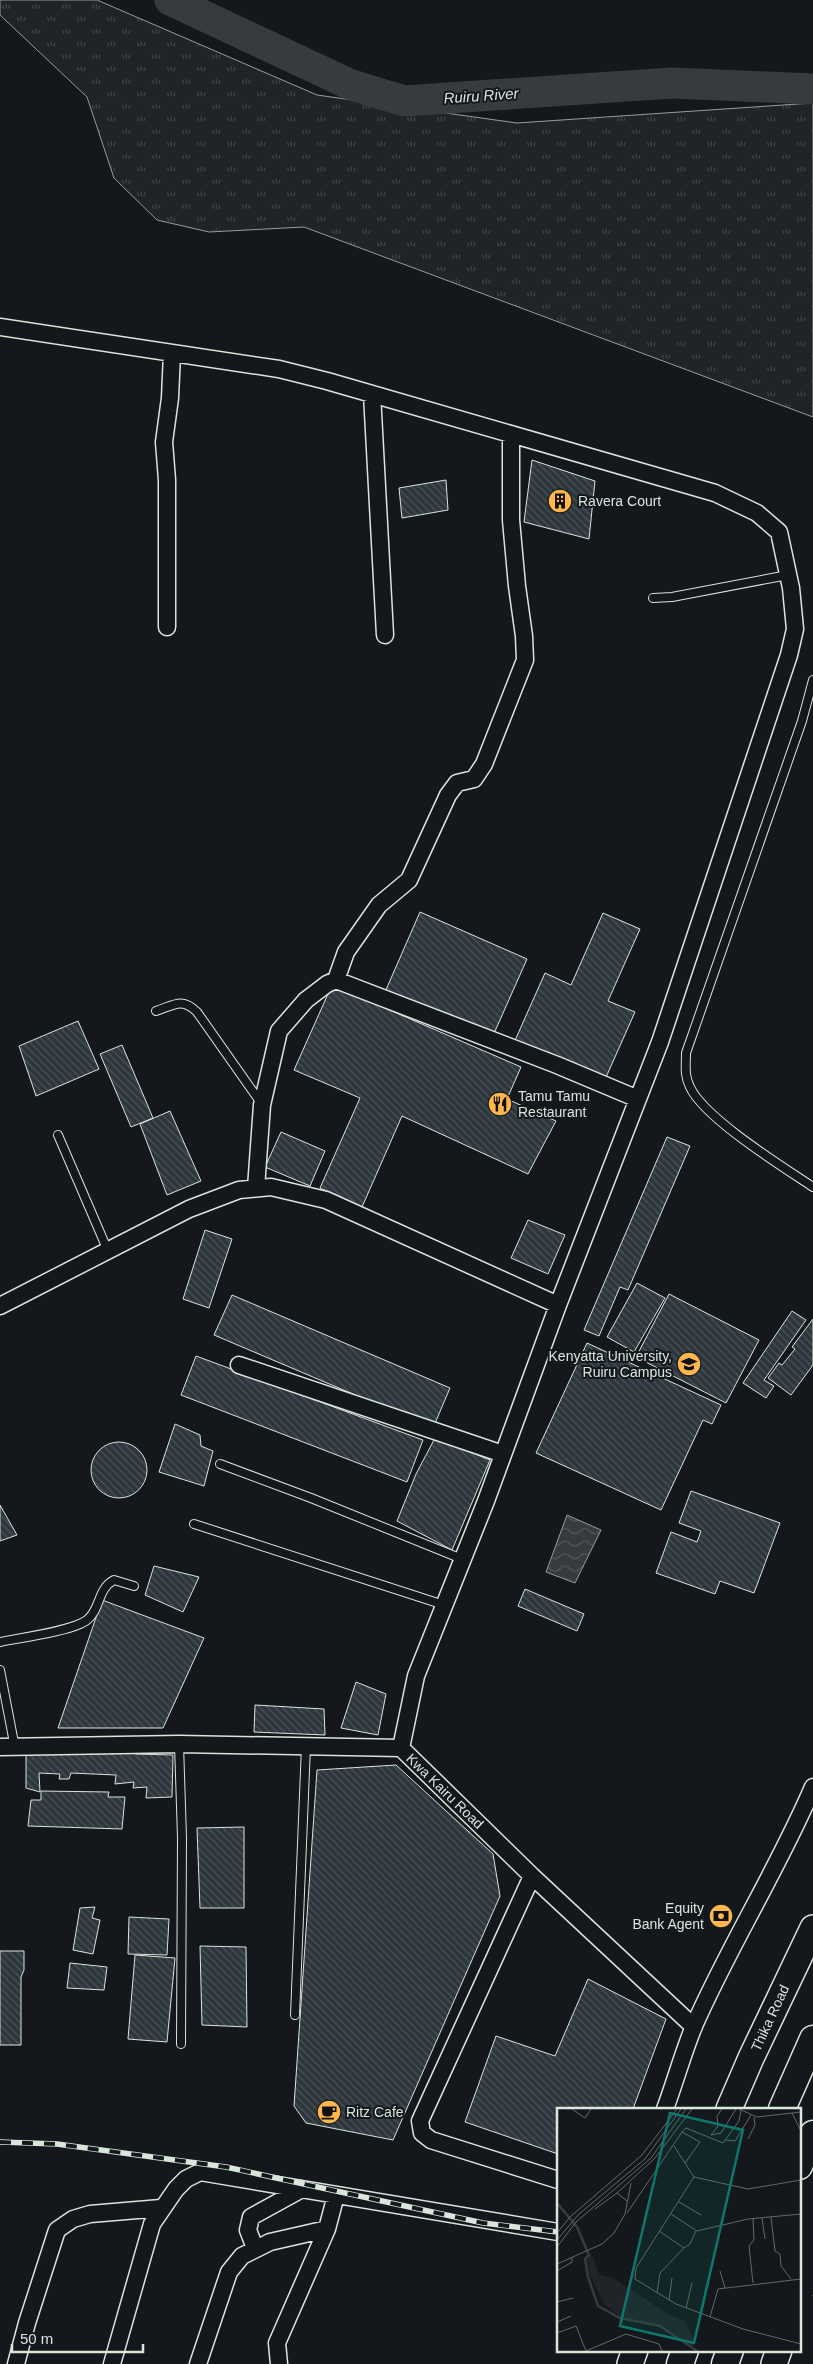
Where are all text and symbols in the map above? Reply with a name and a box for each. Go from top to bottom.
water label: Ruiru River [443,84,520,107]
building icon: Ravera Court [547,488,573,514]
place label: Ravera Court [578,493,661,509]
place label: Tamu Tamu Restaurant [518,1088,590,1120]
restaurant icon: Tamu Tamu Restaurant [487,1091,513,1117]
place label: Kenyatta University, Ruiru Campus [549,1348,672,1380]
school or university icon: Kenyatta University, Ruiru Campus [676,1351,702,1377]
street label: Kwa Kairu Road [403,1750,487,1832]
place label: Equity Bank Agent [632,1900,704,1932]
bank icon: Equity Bank Agent [708,1903,734,1929]
street label: Thika Road [748,1982,792,2054]
cafe icon: Ritz Cafe [316,2099,342,2125]
place label: Ritz Cafe [346,2104,404,2120]
inset map [557,2108,800,2352]
scale bar [12,2322,144,2354]
text: 50 m [20,2330,53,2347]

